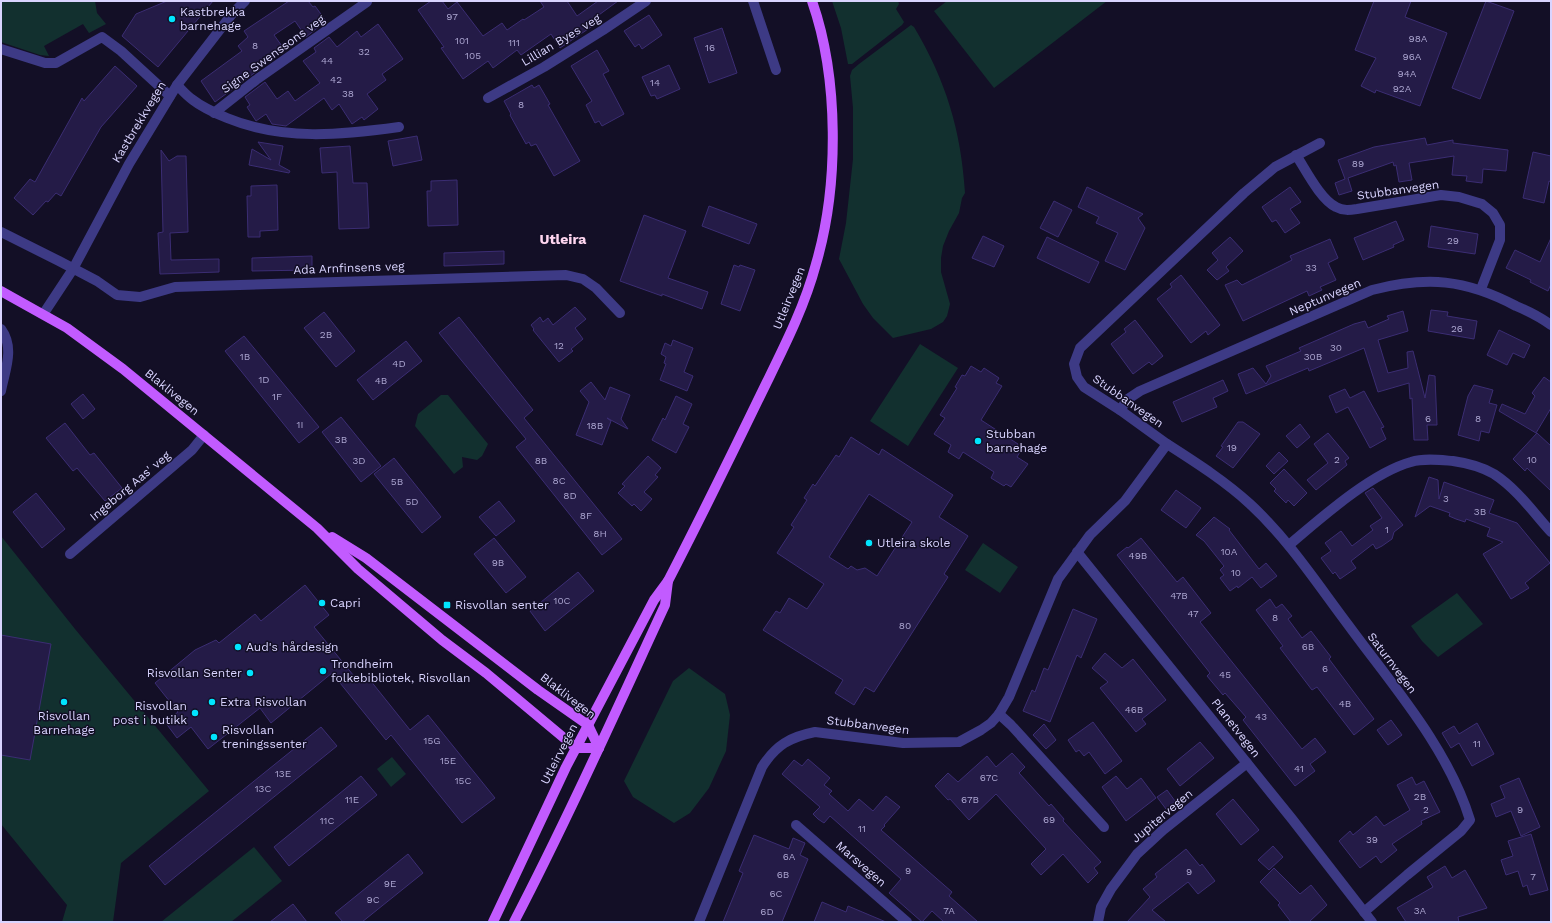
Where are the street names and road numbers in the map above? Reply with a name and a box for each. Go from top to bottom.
street label: Signe Swenssons veg [219,11,328,96]
street label: Lillian Byes veg [519,11,604,69]
street label: Kastbrekkvegen [109,79,169,165]
street label: Stubbanvegen [1356,177,1440,203]
street label: Ada Arnfinsens veg [293,259,405,277]
street label: Utleirvegen [770,265,808,331]
street label: Neptunvegen [1287,276,1363,318]
street label: Blaklivegen [142,366,202,418]
street label: Stubbanvegen [1090,371,1166,431]
street label: Ingeborg Aas' veg [87,448,174,524]
street label: Saturnvegen [1365,630,1419,696]
street label: Blaklivegen [538,670,598,722]
street label: Planetvegen [1209,696,1263,760]
street label: Stubbanvegen [826,713,910,737]
street label: Utleirvegen [538,721,580,787]
street label: Jupitervegen [1129,786,1195,846]
street label: Marsvegen [833,838,889,890]

